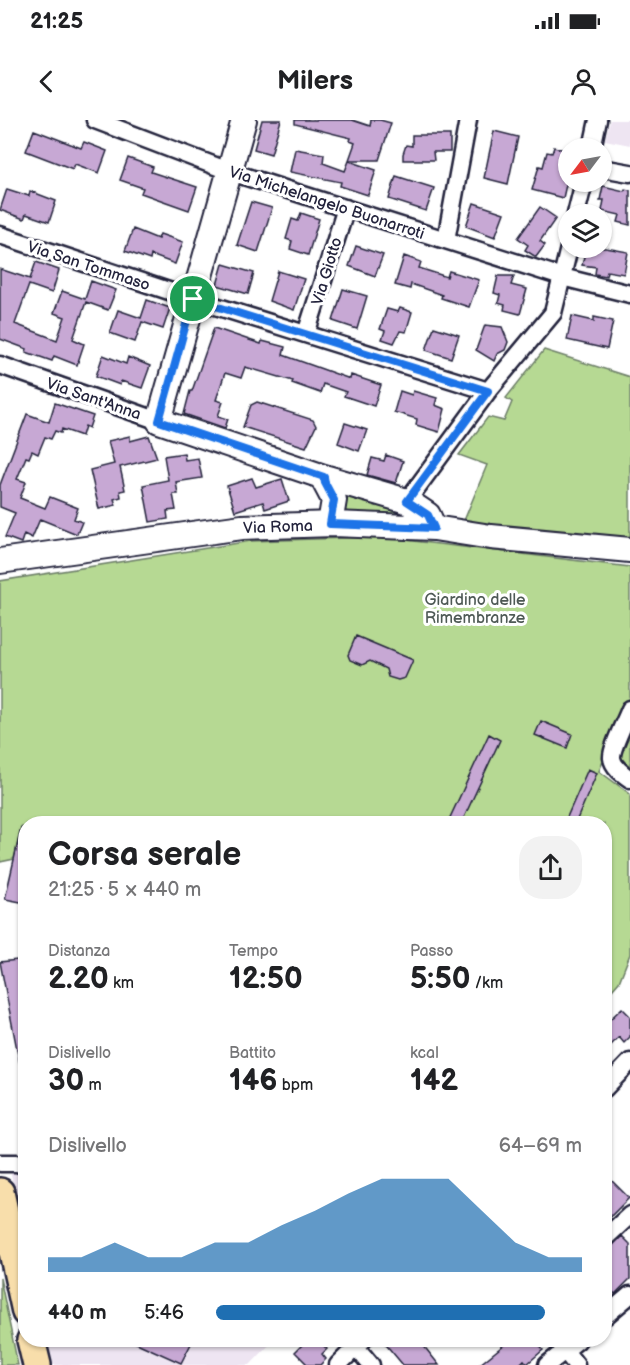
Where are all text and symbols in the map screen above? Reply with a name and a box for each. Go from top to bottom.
text: 21:25 [30,8,83,35]
icon: back [30,65,63,98]
text: Milers [277,65,353,97]
icon: person [567,65,600,98]
north arrow [558,138,612,192]
map controls [558,138,612,258]
street label: Via Michelangelo Buonarroti [226,163,427,244]
button: layers [558,204,612,258]
street label: Via Giotto [308,235,347,308]
street label: Via San Tommaso [25,238,152,295]
pin [167,273,218,324]
icon: arrive [176,282,209,315]
street label: Via Sant'Anna [44,374,143,424]
street label: Via Roma [243,517,313,538]
park label: Giardino delle Rimembranze [425,591,526,628]
text: Corsa serale [48,835,241,875]
button: share [519,836,582,899]
text: 21:25 · 5 × 440 m [48,878,201,902]
text: Distanza [48,942,110,961]
text: Tempo [229,942,278,961]
text: Passo [410,942,453,961]
text: 2.20 [48,961,109,997]
text: 12:50 [229,961,303,997]
text: 5:50 [410,961,471,997]
text: km [109,974,134,993]
text: /km [471,974,503,993]
text: Dislivello [48,1044,111,1063]
text: Battito [229,1044,276,1063]
text: kcal [410,1044,439,1063]
text: 30 [48,1063,84,1099]
text: 146 [229,1063,277,1099]
text: 142 [410,1063,458,1099]
text: m [84,1076,102,1095]
text: bpm [277,1076,313,1095]
text: Dislivello [48,1134,127,1158]
text: 64–69 m [499,1134,582,1158]
text: 440 m [48,1301,106,1325]
text: 5:46 [144,1301,184,1325]

